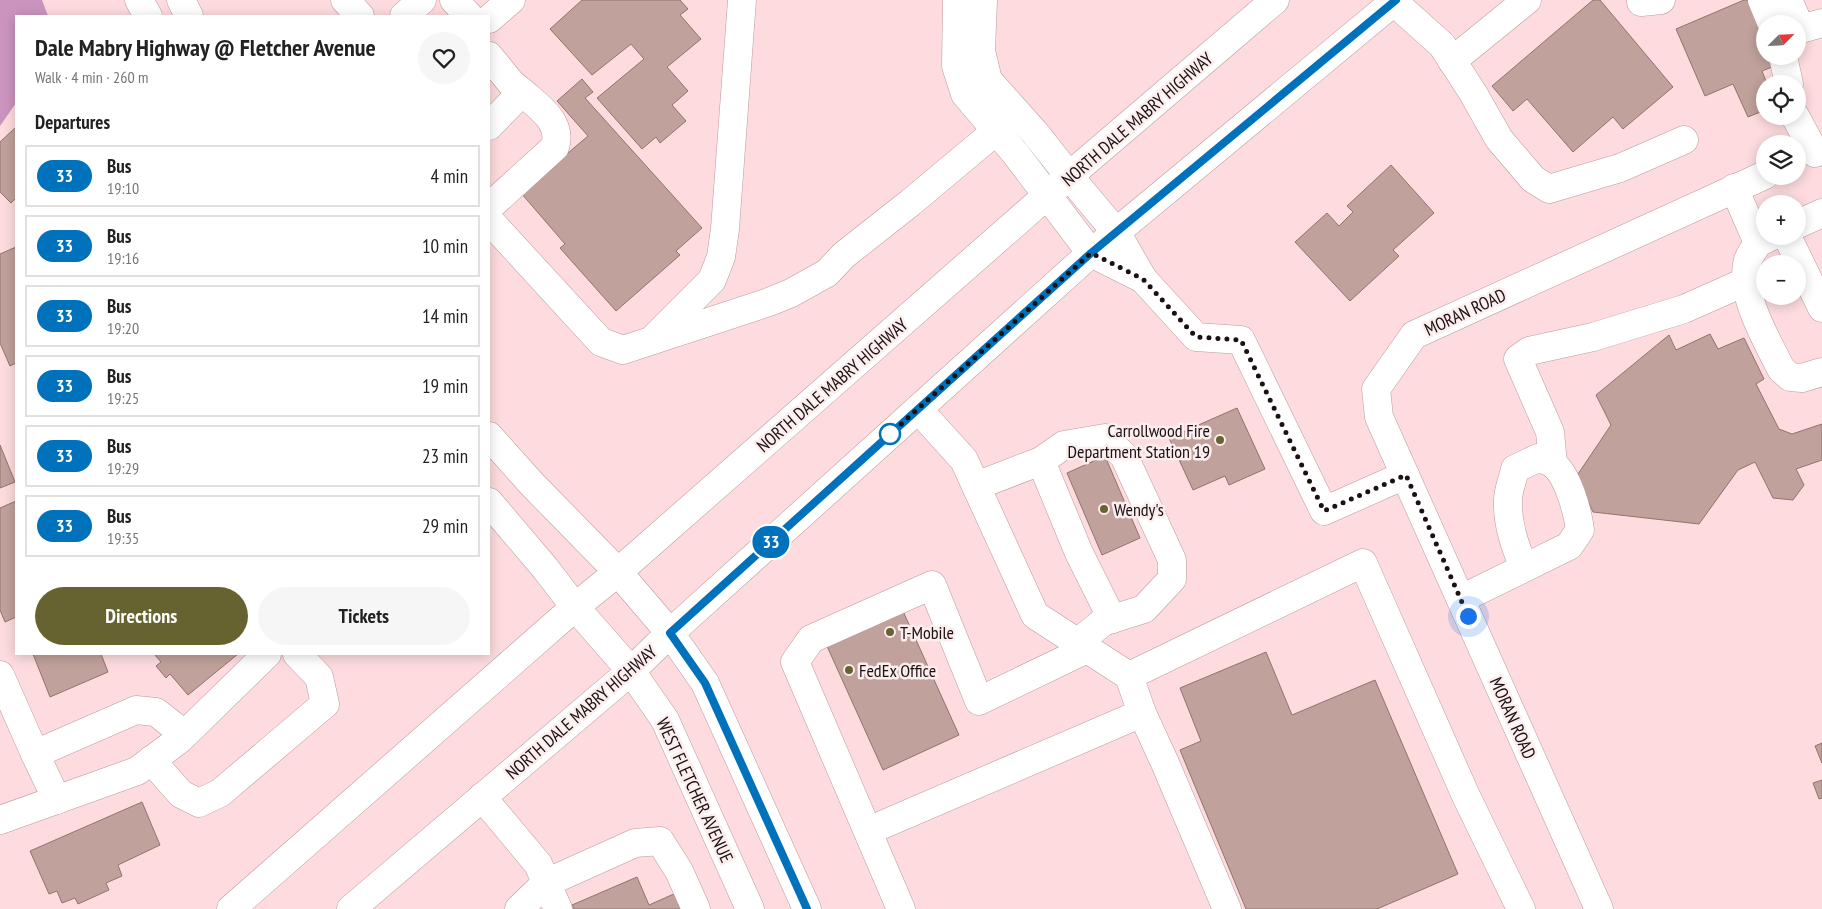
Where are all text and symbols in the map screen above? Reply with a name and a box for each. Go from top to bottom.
north arrow [1756,15,1806,65]
map controls [1756,15,1806,305]
text: Dale Mabry Highway @ Fletcher Avenue [35,32,376,63]
button: heart [418,32,470,84]
street label: NORTH DALE MABRY HIGHWAY [1057,46,1218,191]
text: Walk · 4 min · 260 m [35,67,148,87]
button: locate [1756,75,1806,125]
text: Departures [35,110,110,134]
button: layers [1756,135,1806,185]
text: Bus [107,154,131,178]
text: 33 [56,164,73,187]
text: 4 min [431,164,468,188]
text: 19:10 [107,178,139,198]
button: + [1756,195,1806,245]
text: Bus [107,224,131,248]
text: 33 [56,234,73,257]
text: 10 min [422,234,468,258]
text: 19:16 [107,248,139,268]
button: − [1756,255,1806,305]
street label: MORAN ROAD [1421,283,1509,341]
text: Bus [107,294,131,318]
text: 33 [56,304,73,327]
text: 14 min [422,304,468,328]
street label: NORTH DALE MABRY HIGHWAY [752,312,913,457]
text: 19:20 [107,318,139,338]
text: Bus [107,364,131,388]
text: 33 [56,374,73,397]
text: 19 min [422,374,468,398]
text: 19:25 [107,388,139,408]
place label: Carrollwood Fire Department Station 19 [1068,419,1210,463]
unlabelled marker [879,423,901,445]
text: Bus [107,434,131,458]
marker: Carrollwood Fire Department Station 19 [1214,434,1226,446]
text: 33 [56,444,73,467]
text: 23 min [422,444,468,468]
text: 19:29 [107,458,139,478]
place label: Wendy's [1114,498,1164,521]
marker: Wendy's [1098,503,1110,515]
text: Bus [107,504,131,528]
text: 33 [56,514,73,537]
text: 29 min [422,514,468,538]
line badge: 33 [748,526,794,558]
text: 19:35 [107,528,139,548]
text: 33 [762,530,780,553]
button: Directions [35,587,248,645]
button: Tickets [258,587,470,645]
your location [1456,604,1481,629]
place label: T-Mobile [900,621,954,644]
marker: T-Mobile [884,626,896,638]
street label: NORTH DALE MABRY HIGHWAY [501,639,662,784]
place label: FedEx Office [859,659,936,682]
marker: FedEx Office [843,664,855,676]
street label: MORAN ROAD [1485,673,1541,763]
street label: WEST FLETCHER AVENUE [651,714,739,866]

